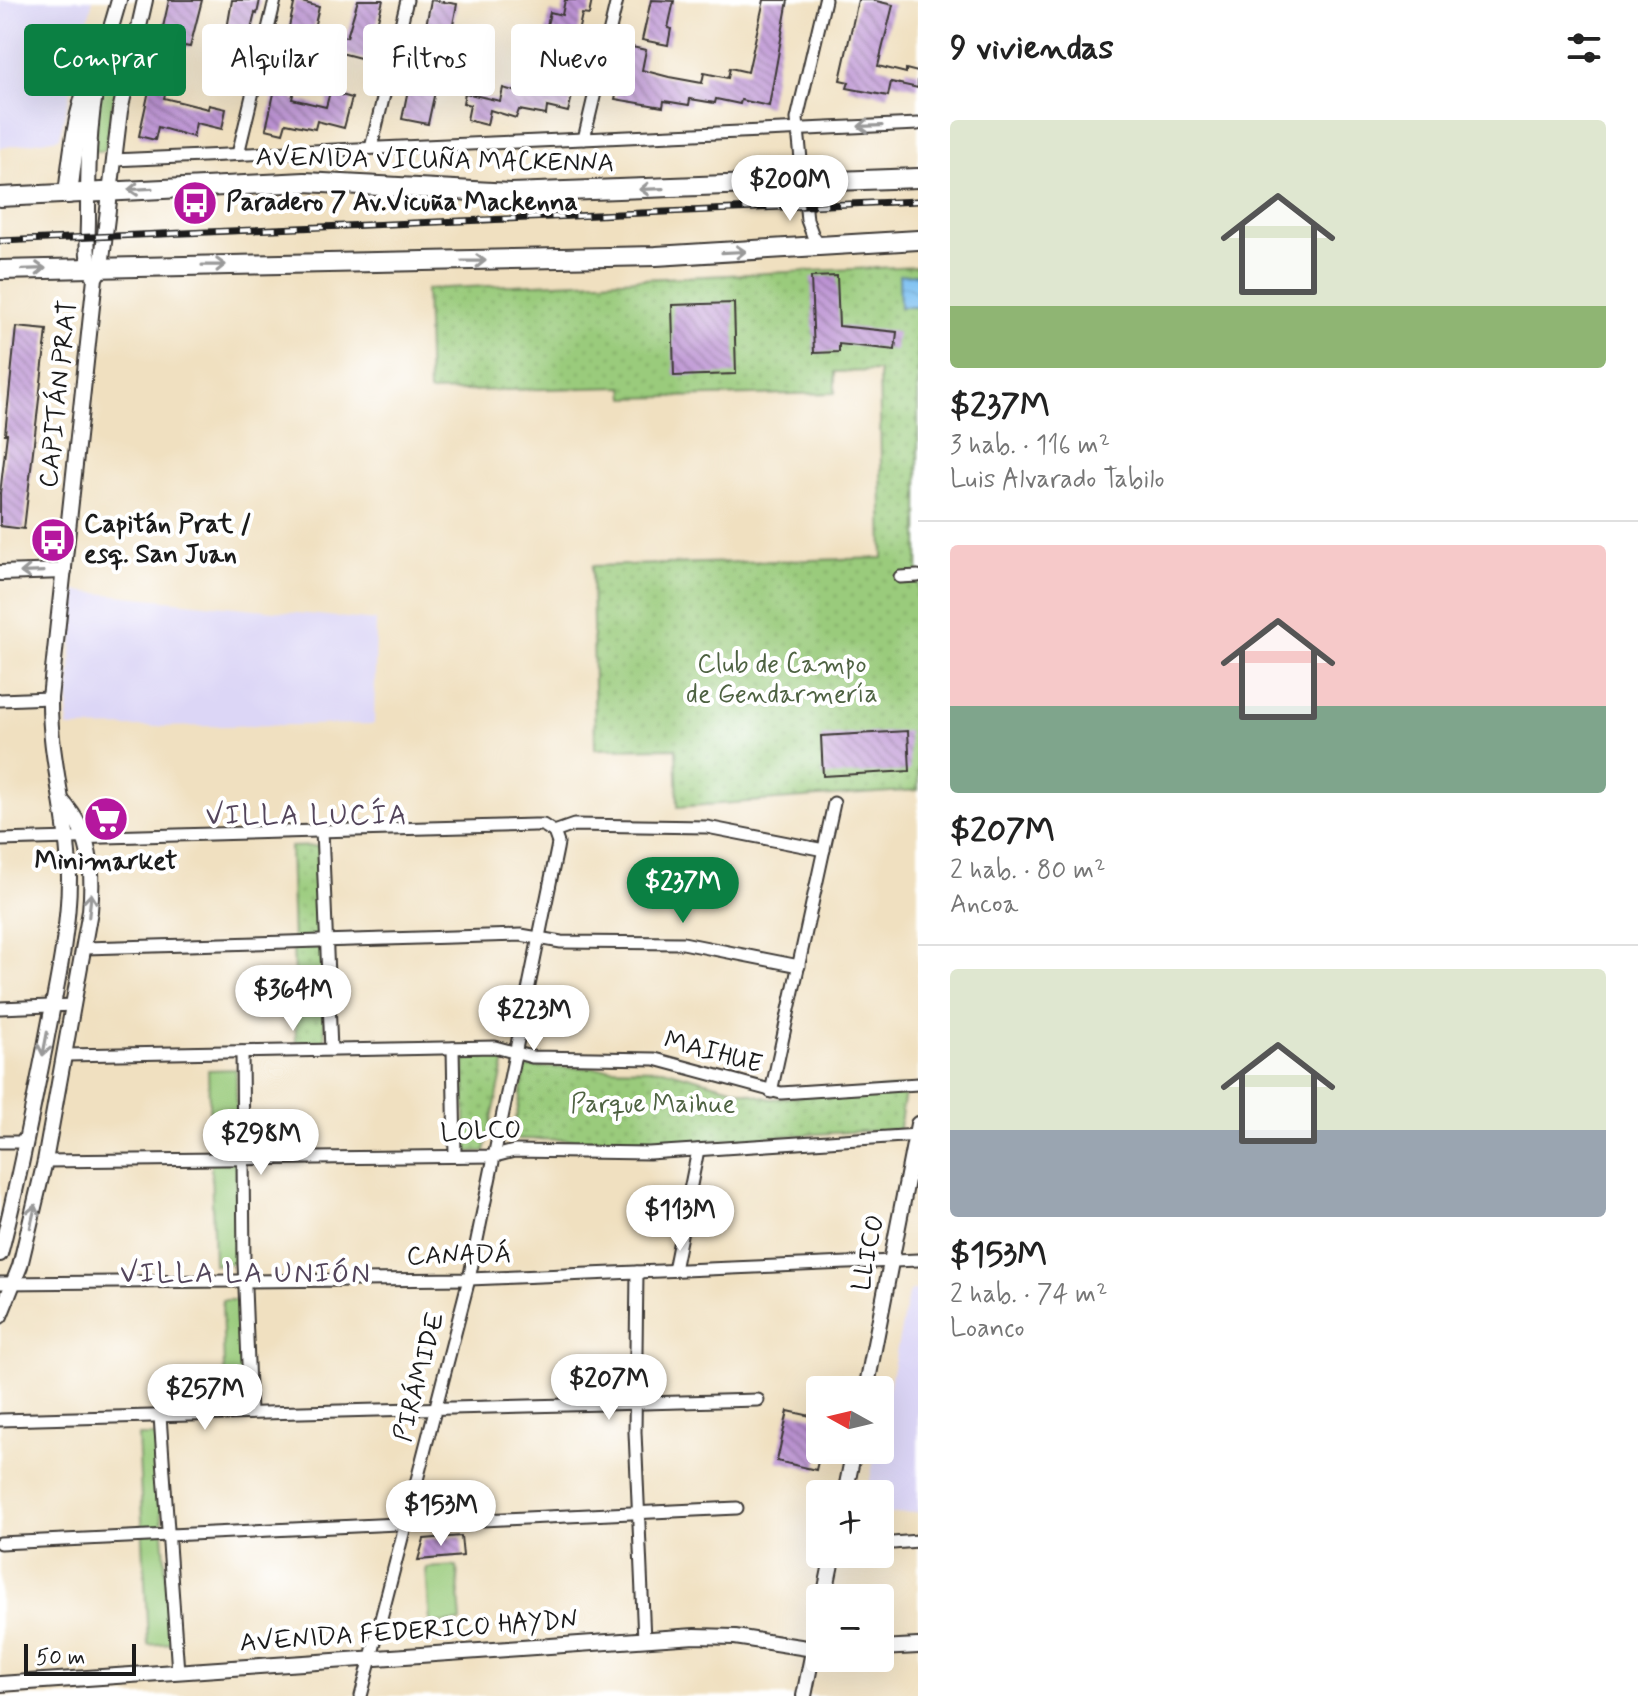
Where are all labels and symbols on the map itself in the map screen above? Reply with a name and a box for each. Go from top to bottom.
one-way arrow [857,118,884,133]
street label: AVENIDA VICUÑA MACKENNA [255,141,615,181]
pin: $200M [734,155,846,223]
bus stop icon: Paradero 7 Av.Vicuña Mackenna [171,179,219,227]
one-way arrow [127,181,154,196]
one-way arrow [638,181,665,196]
place label: Paradero 7 Av.Vicuña Mackenna [226,186,578,220]
one-way arrow [720,245,747,260]
one-way arrow [460,253,487,268]
one-way arrow [200,257,227,272]
one-way arrow [20,261,47,276]
street label: CAPITÁN PRAT [31,298,86,490]
place label: Capitán Prat / esq. San Juan [84,508,252,572]
bus stop icon: Capitán Prat / esq. San Juan [29,516,77,564]
one-way arrow [19,565,46,580]
park label: Club de Campo de Gendarmería [686,648,878,712]
supermarket icon: Minimarket [82,795,130,843]
district label: VILLA LUCÍA [205,797,409,835]
place label: Minimarket [35,845,177,879]
pin: $237M [627,857,739,925]
one-way arrow [83,893,98,918]
pin: $364M [237,965,349,1033]
pin: $223M [478,985,590,1053]
street label: MAIHUE [660,1024,766,1082]
one-way arrow [37,1031,52,1056]
park label: Parque Maihue [571,1088,736,1122]
pin: $298M [205,1109,317,1177]
street label: LOLCO [440,1113,522,1151]
pin: $113M [624,1185,736,1253]
one-way arrow [26,1203,41,1229]
street label: LLICO [845,1212,893,1294]
street label: CANADÁ [406,1237,512,1274]
district label: VILLA LA UNIÓN [120,1256,372,1293]
street label: PIRÁMIDE [385,1308,454,1446]
pin: $207M [553,1354,665,1422]
pin: $257M [149,1364,261,1432]
north arrow [806,1376,894,1464]
pin: $153M [385,1480,497,1548]
street label: AVENIDA FEDERICO HAYDN [239,1603,579,1661]
scale bar [24,1640,136,1676]

